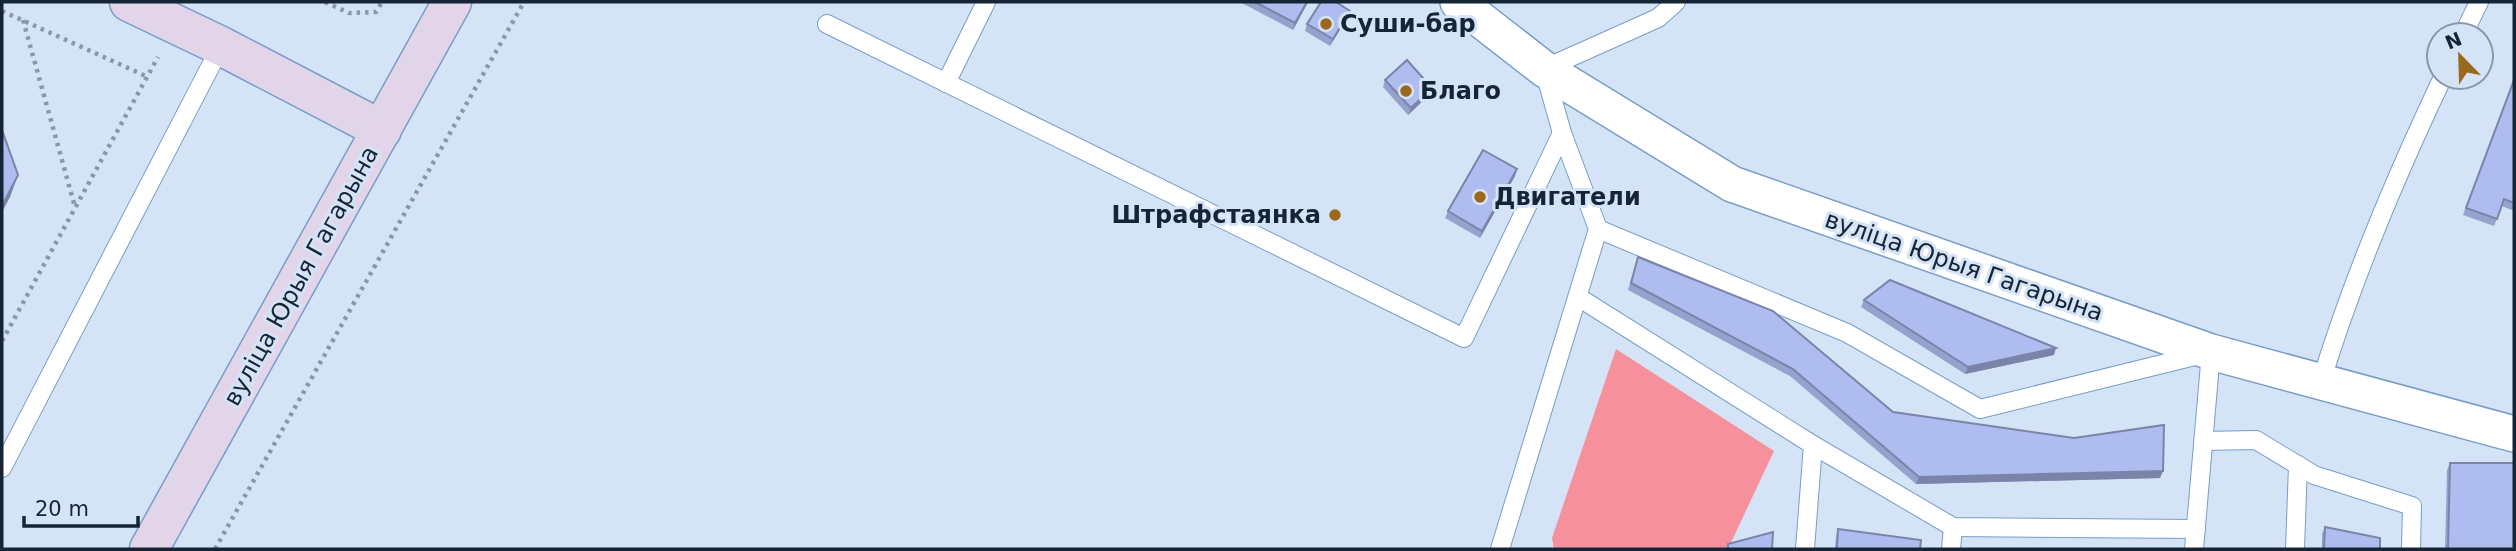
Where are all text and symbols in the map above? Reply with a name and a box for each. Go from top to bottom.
place label: Суши-бар [1340,10,1476,38]
marker: Суши-бар [1318,16,1334,32]
north arrow [2425,21,2495,91]
text: N [2442,27,2465,54]
place label: Благо [1420,77,1501,105]
marker: Благо [1398,83,1414,99]
street label: вуліца Юрыя Гагарына [218,141,384,411]
place label: Двигатели [1494,183,1641,211]
marker: Двигатели [1472,189,1488,205]
place label: Штрафстаянка [1111,201,1321,229]
street label: вуліца Юрыя Гагарына [1821,205,2107,327]
marker: Штрафстаянка [1327,207,1343,223]
scale bar [24,484,138,528]
text: 20 m [35,497,89,521]

